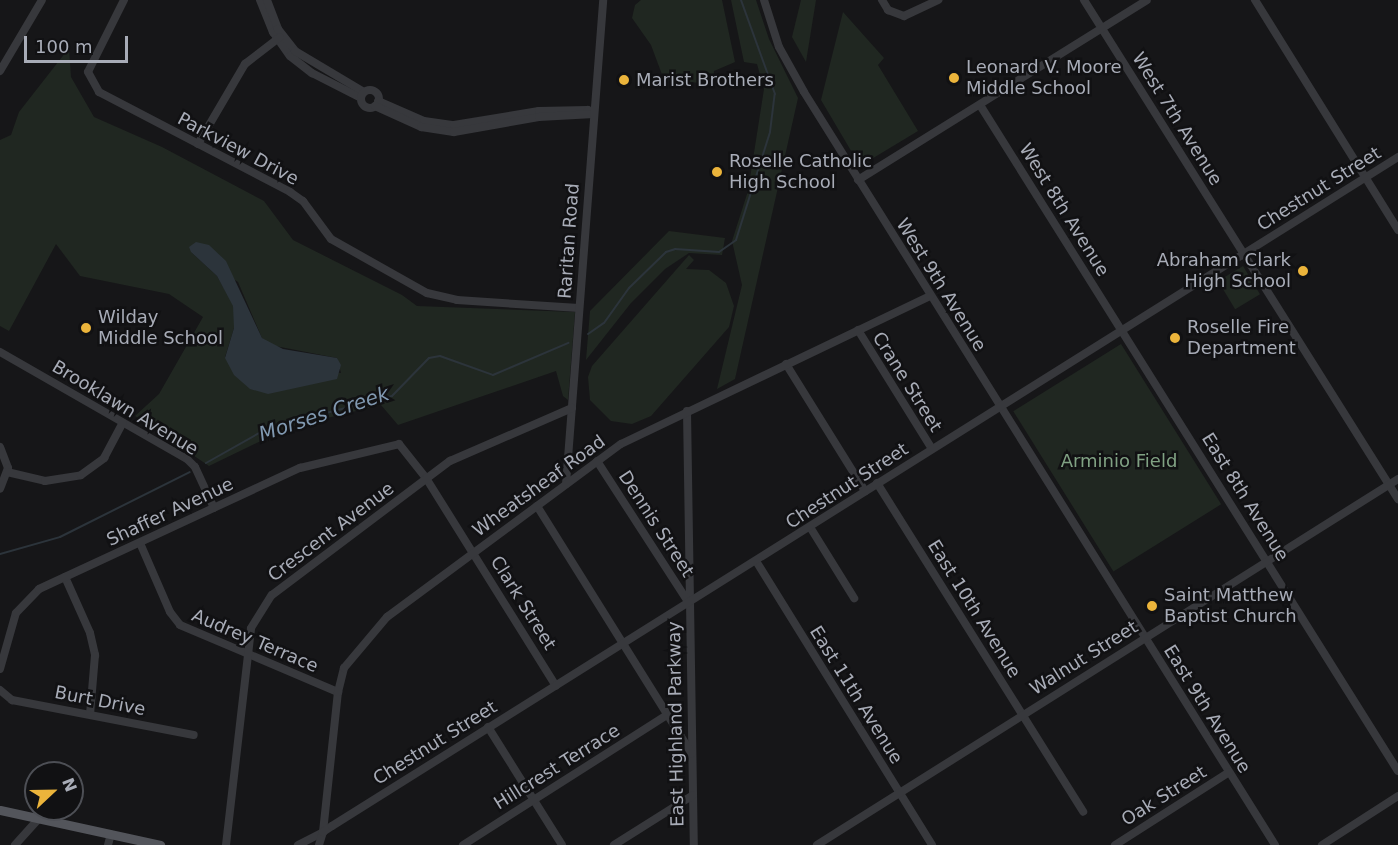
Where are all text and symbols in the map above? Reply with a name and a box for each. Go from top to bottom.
scale bar [27,24,130,62]
text: 100 m [35,36,93,57]
street label: West 7th Avenue [1127,49,1227,189]
place label: Leonard V. Moore Middle School [966,57,1122,100]
place label: Marist Brothers [636,69,774,91]
marker: Leonard V. Moore Middle School [947,71,961,85]
marker: Marist Brothers [617,73,631,87]
street label: Parkview Drive [174,108,302,190]
street label: West 8th Avenue [1014,140,1114,280]
street label: Chestnut Street [1253,142,1385,236]
place label: Roselle Catholic High School [729,151,872,194]
marker: Roselle Catholic High School [710,165,724,179]
street label: Raritan Road [554,182,584,300]
street label: West 9th Avenue [891,215,991,355]
place label: Abraham Clark High School [1157,250,1291,292]
marker: Abraham Clark High School [1296,264,1310,278]
place label: Wilday Middle School [98,307,223,350]
place label: Roselle Fire Department [1187,317,1296,360]
marker: Wilday Middle School [79,321,93,335]
street label: Crane Street [868,328,946,436]
marker: Roselle Fire Department [1168,331,1182,345]
street label: Brooklawn Avenue [48,356,202,460]
water label: Morses Creek [256,382,392,446]
street label: East 8th Avenue [1197,429,1293,565]
street label: Wheatsheaf Road [469,431,609,541]
street label: Chestnut Street [782,438,912,534]
park label: Arminio Field [1061,450,1177,472]
street label: Dennis Street [614,467,698,581]
street label: Shaffer Avenue [103,473,237,551]
street label: Crescent Avenue [264,478,398,586]
street label: East 10th Avenue [923,536,1025,682]
street label: Clark Street [486,552,560,654]
place label: Saint Matthew Baptist Church [1164,585,1297,628]
marker: Saint Matthew Baptist Church [1145,599,1159,613]
street label: Audrey Terrace [189,605,321,677]
street label: Walnut Street [1026,616,1142,700]
street label: East Highland Parkway [663,621,689,827]
street label: East 11th Avenue [805,622,907,768]
street label: East 9th Avenue [1159,641,1255,777]
street label: Burt Drive [53,682,147,720]
street label: Chestnut Street [369,696,501,790]
street label: Hillcrest Terrace [490,720,624,814]
north arrow [24,761,84,821]
street label: Oak Street [1118,761,1210,831]
text: N [58,775,81,795]

